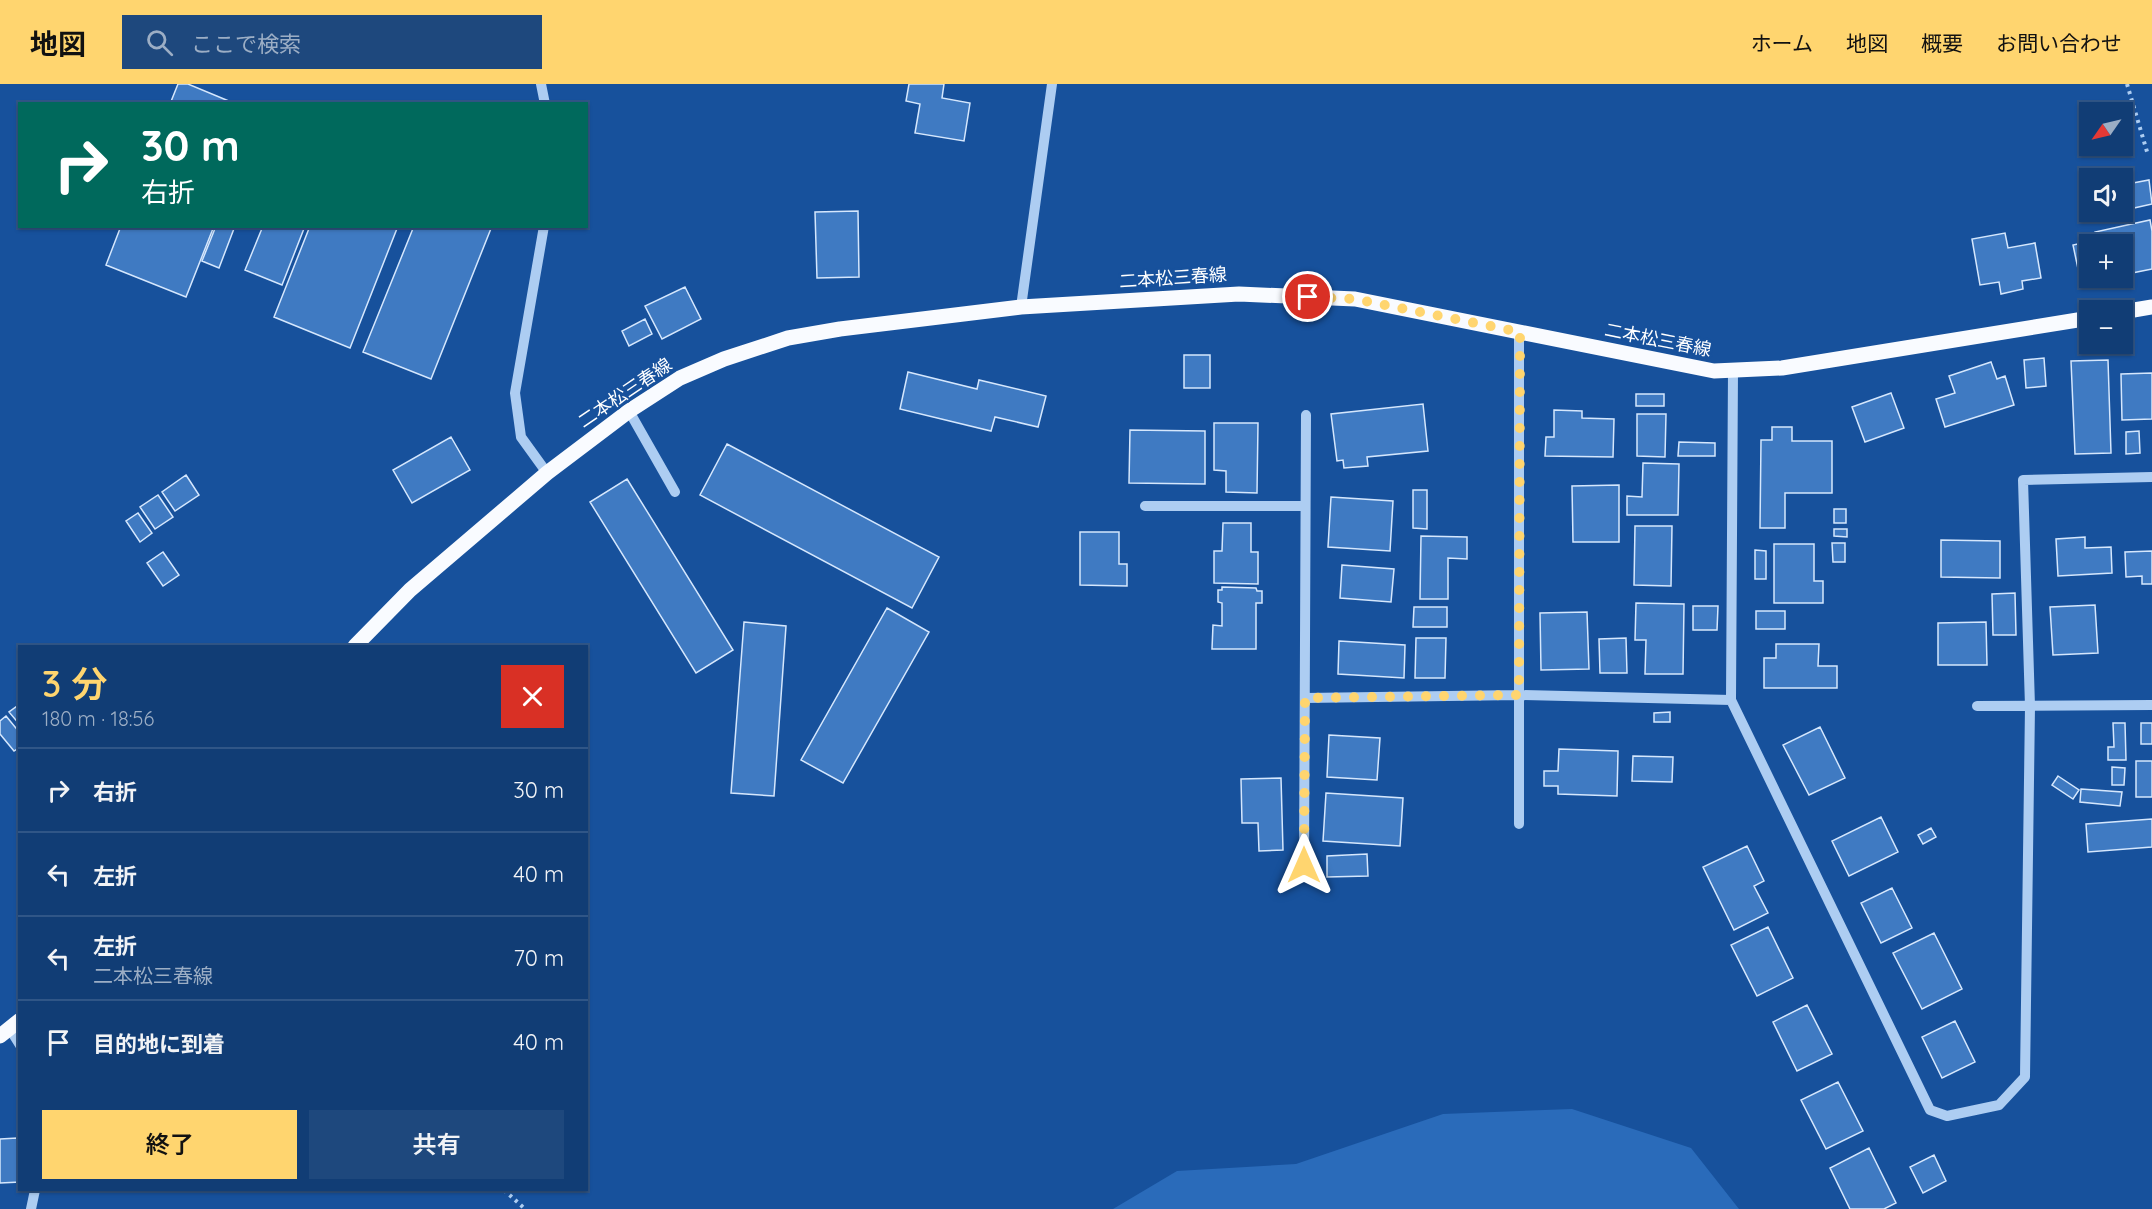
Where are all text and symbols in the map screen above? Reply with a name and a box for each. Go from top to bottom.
search box [122,15,542,69]
text: 地図 [30,26,86,61]
icon: search [143,26,176,59]
text: ここで検索 [191,30,301,58]
text: ホーム [1751,30,1813,56]
text: 地図 [1846,30,1888,56]
text: 概要 [1921,30,1963,56]
text: お問い合わせ [1996,30,2122,56]
north arrow [2079,102,2133,156]
map controls [2079,102,2133,354]
text: 30 m [141,119,240,172]
icon: right [42,126,120,204]
button: sound [2079,168,2133,222]
text: 右折 [141,175,195,209]
button: + [2079,234,2133,288]
street label: 二本松三春線 [1118,262,1228,293]
pin [1282,271,1333,322]
icon: arrive [1291,280,1324,313]
button: − [2079,300,2133,354]
street label: 二本松三春線 [1603,318,1713,361]
street label: 二本松三春線 [574,353,676,432]
text: 3 分 [42,661,107,706]
button: close [501,665,564,728]
text: 180 m · 18:56 [42,706,154,731]
icon: right [42,774,75,807]
text: 30 m [513,776,564,804]
text: 右折 [93,778,137,806]
position arrow [1272,833,1336,897]
icon: left [42,858,75,891]
text: 40 m [513,860,564,888]
text: 左折 [93,862,137,890]
text: 左折 [93,932,137,960]
icon: left [42,942,75,975]
text: 70 m [514,944,564,972]
text: 二本松三春線 [93,963,213,988]
icon: arrive [42,1026,75,1059]
text: 40 m [513,1028,564,1056]
text: 目的地に到着 [93,1030,225,1058]
button: 終了 [42,1110,297,1179]
button: 共有 [309,1110,564,1179]

